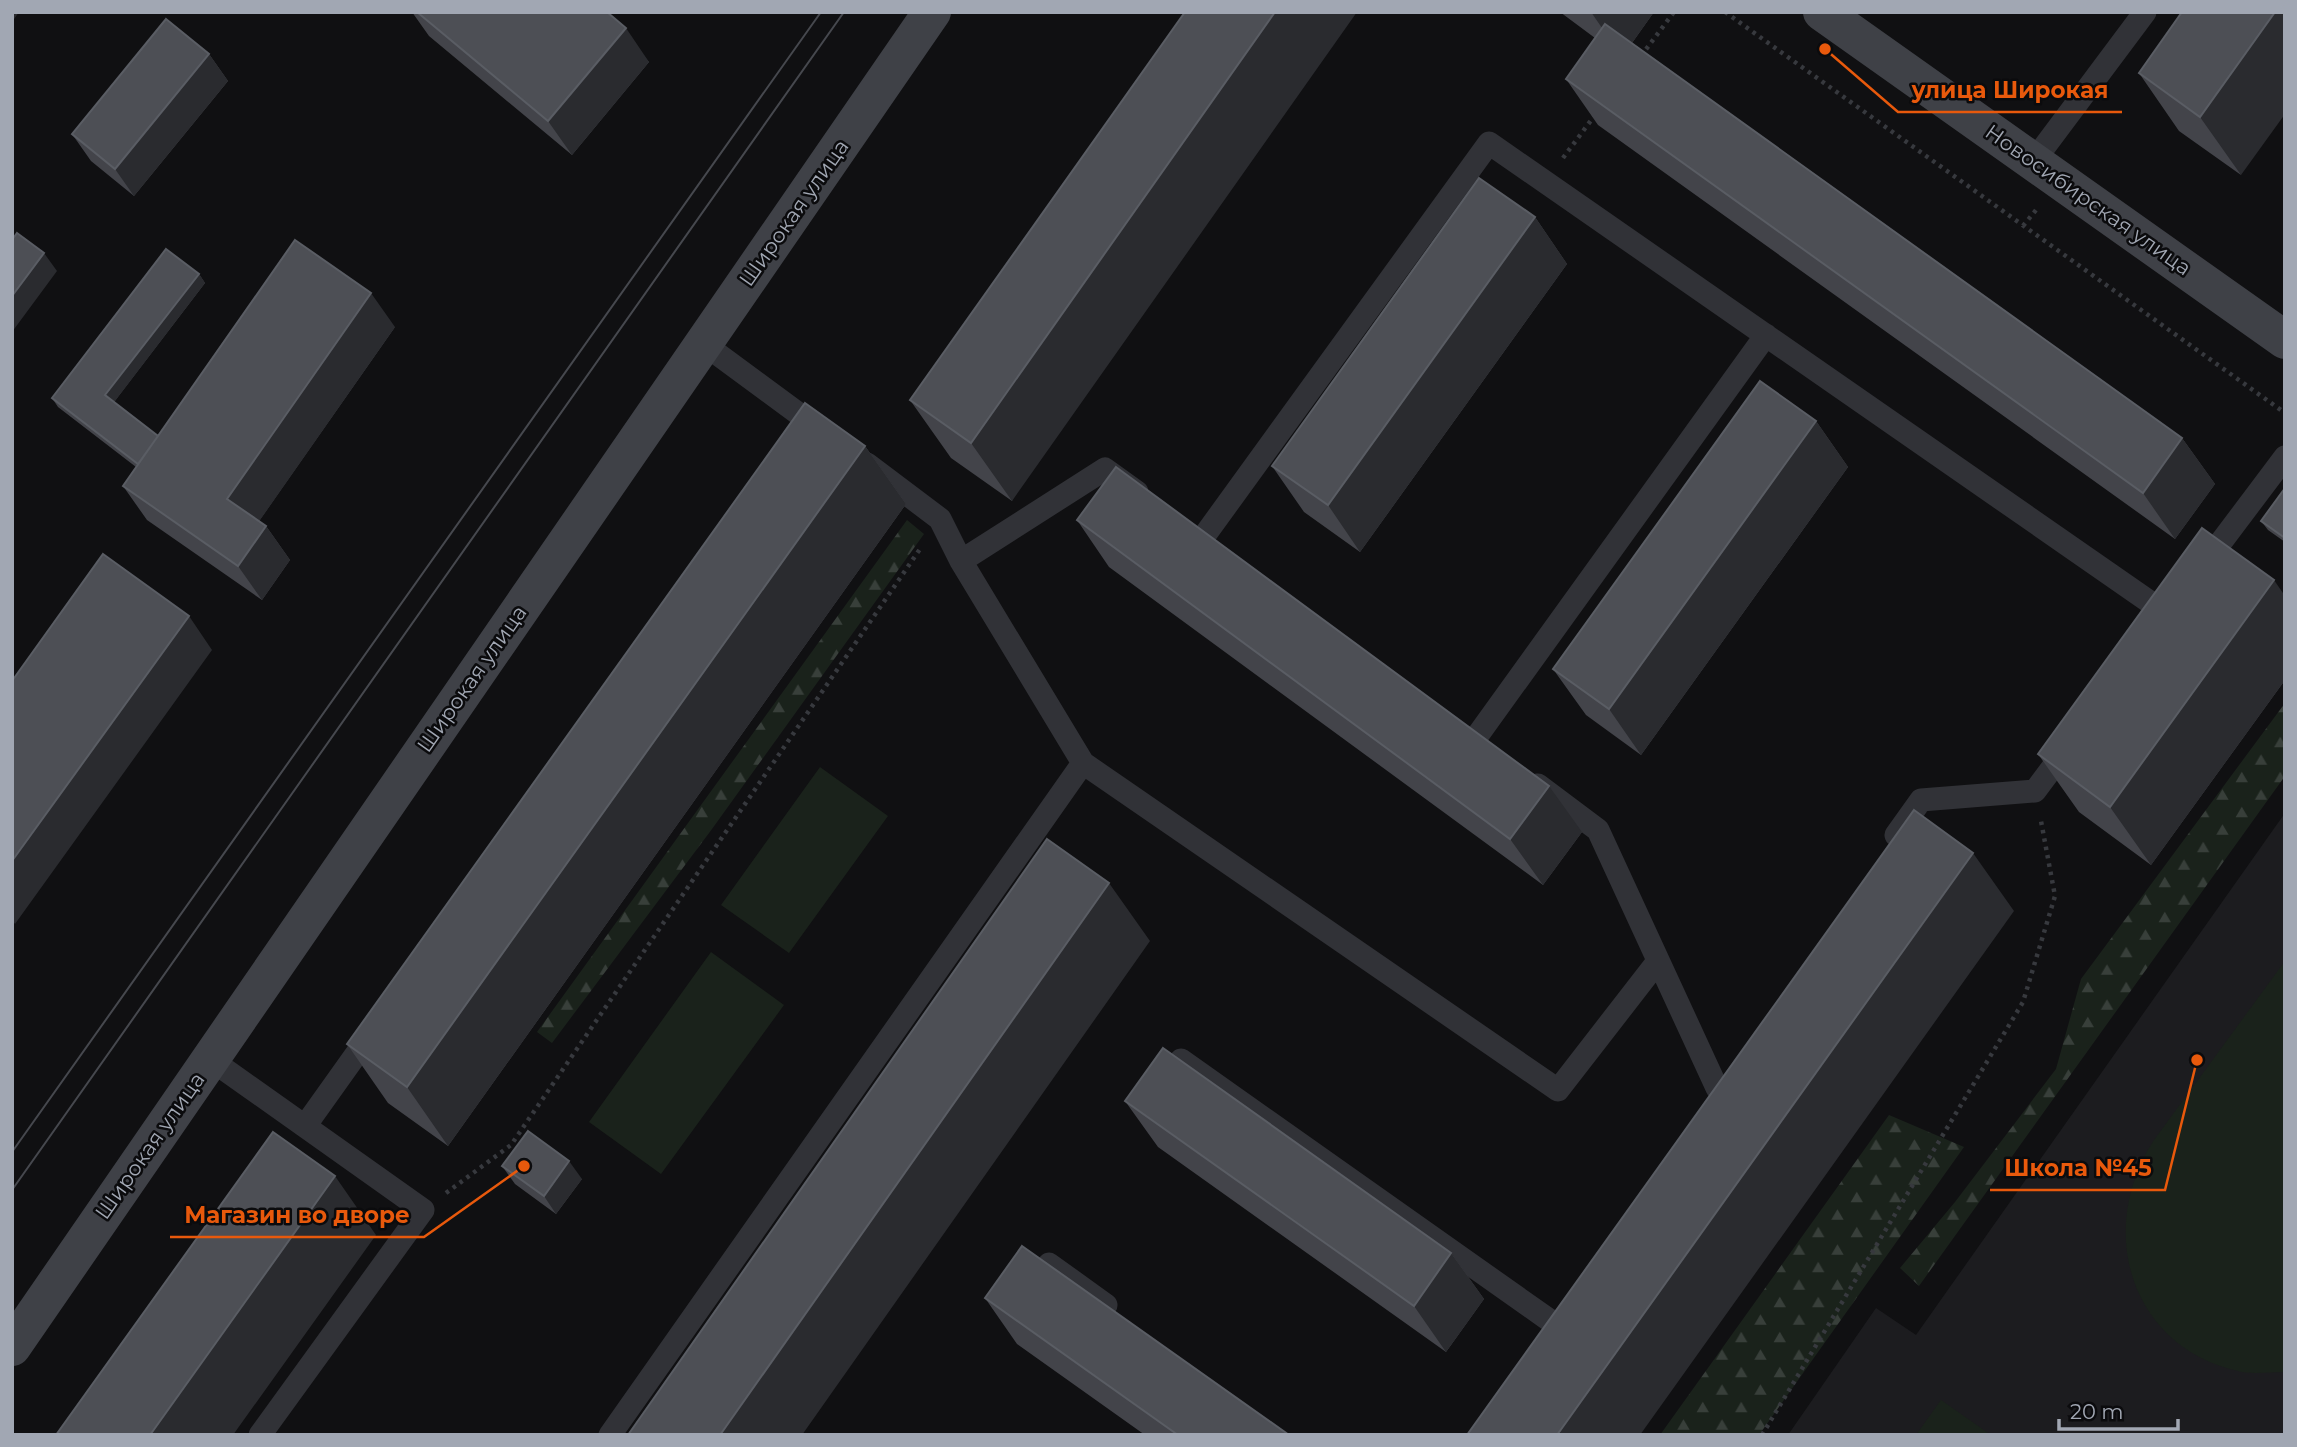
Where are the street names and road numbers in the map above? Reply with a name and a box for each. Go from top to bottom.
street label: Новосибирская улица [1981,119,2196,280]
street label: Широкая улица [734,135,854,291]
street label: Широкая улица [412,601,532,757]
street label: Широкая улица [90,1068,210,1224]

